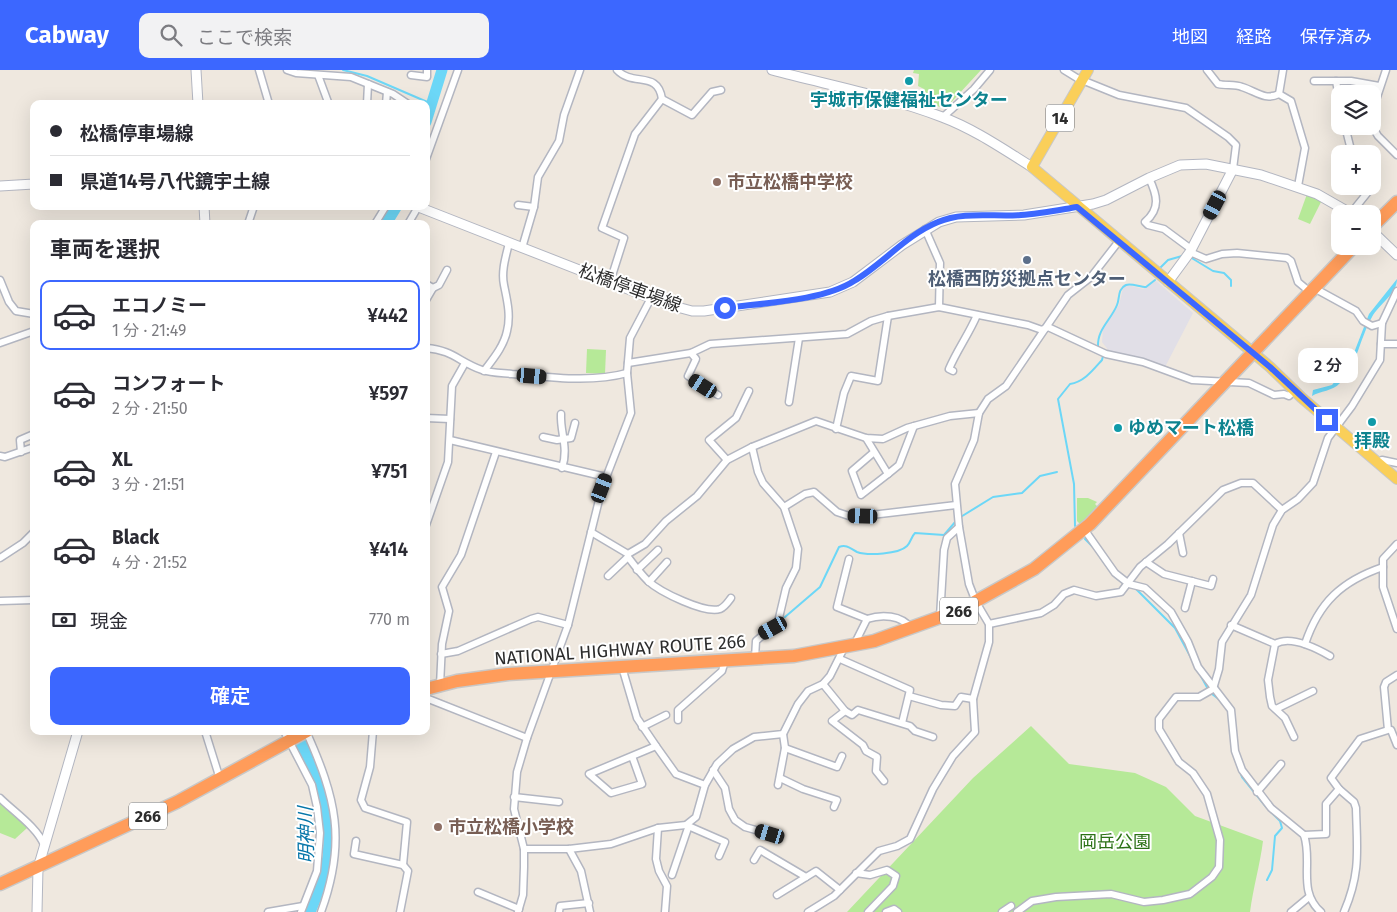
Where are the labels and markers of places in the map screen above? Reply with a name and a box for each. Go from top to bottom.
marker: 宇城市保健福祉センター [903,75,915,87]
place label: 宇城市保健福祉センター [810,89,1008,111]
place label: 市立松橋中学校 [727,171,853,193]
marker: 市立松橋中学校 [711,176,723,188]
marker: 松橋西防災拠点センター [1021,254,1033,266]
place label: 松橋西防災拠点センター [928,268,1126,290]
marker: 拝殿 [1366,416,1378,428]
place label: ゆめマート松橋 [1128,417,1254,439]
marker: ゆめマート松橋 [1112,422,1124,434]
place label: 拝殿 [1354,430,1390,452]
place label: 市立松橋小学校 [448,816,574,838]
marker: 市立松橋小学校 [432,821,444,833]

